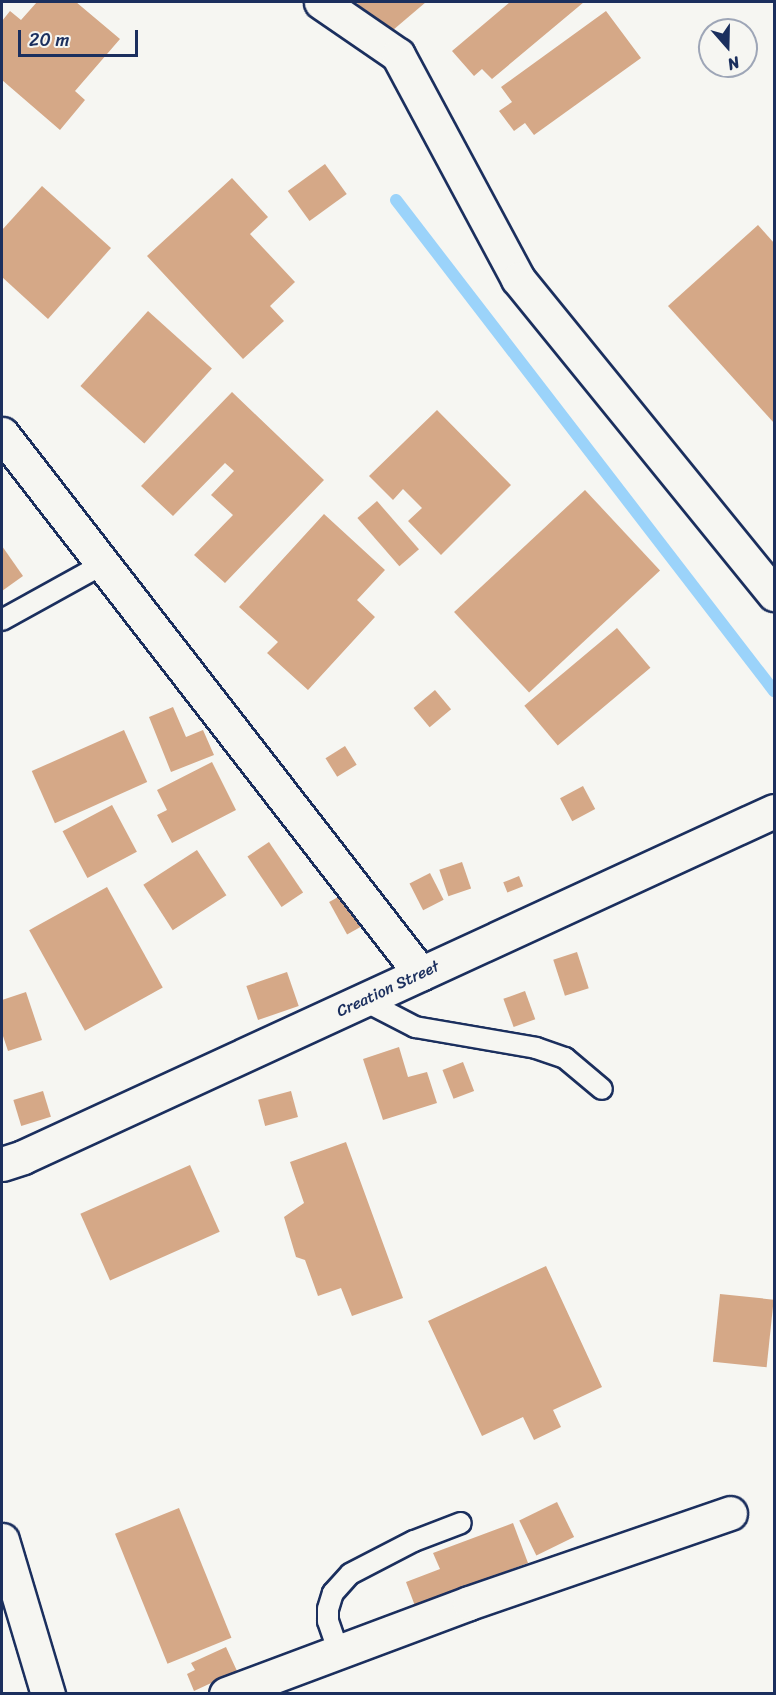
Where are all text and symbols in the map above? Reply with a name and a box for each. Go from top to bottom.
scale bar [21,18,141,56]
north arrow [698,18,758,78]
text: 20 m [29,24,69,56]
text: N [723,48,744,79]
street label: Creation Street [333,957,443,1021]

